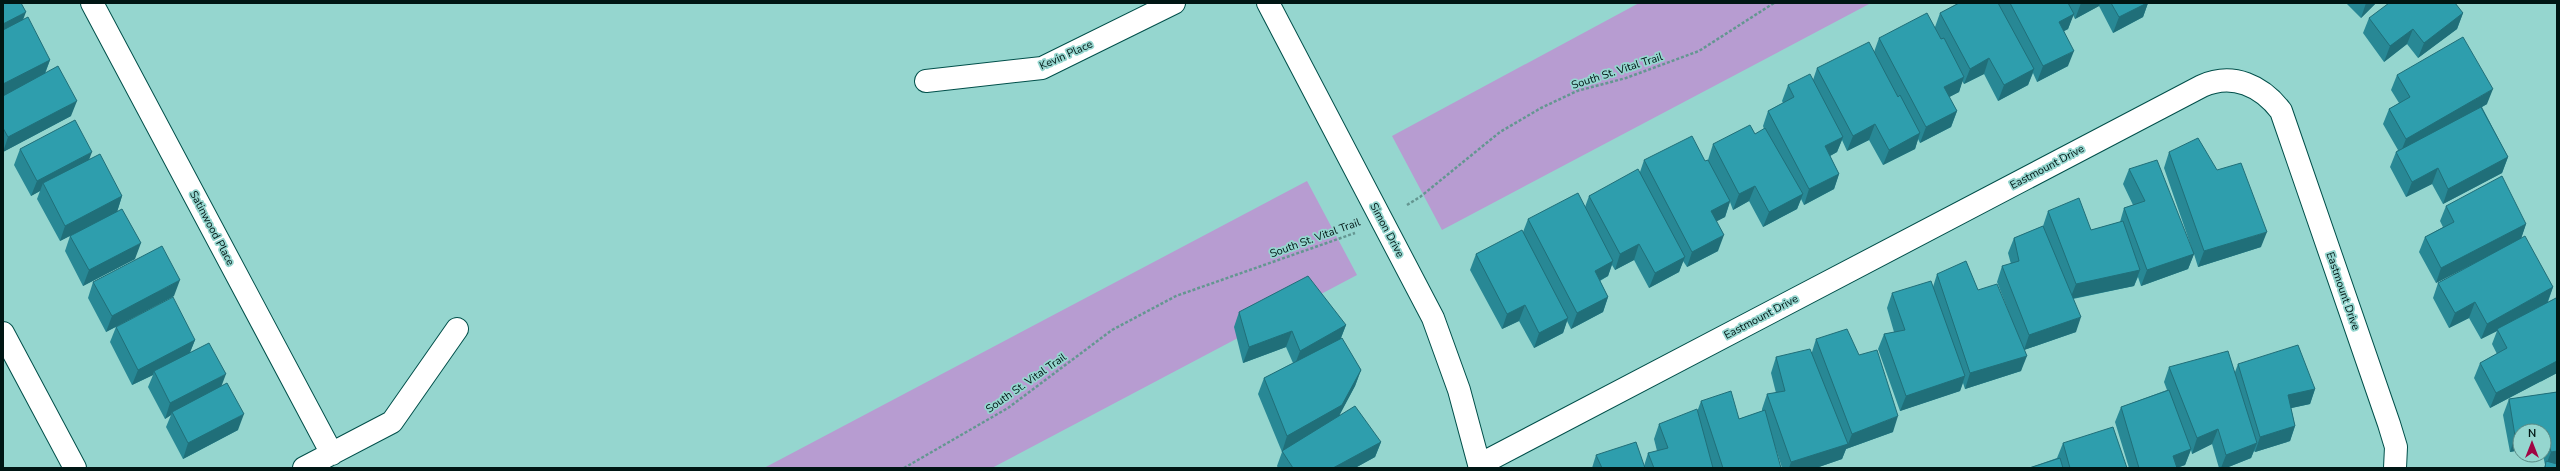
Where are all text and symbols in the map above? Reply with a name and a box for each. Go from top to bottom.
street label: Kevin Place [1037,37,1095,73]
street label: South St. Vital Trail [1569,49,1665,93]
street label: Eastmount Drive [2007,141,2087,193]
street label: Satinwood Place [186,188,238,268]
street label: Simon Drive [1366,200,1408,260]
street label: South St. Vital Trail [1268,214,1363,261]
street label: Eastmount Drive [2323,250,2363,332]
street label: Eastmount Drive [1721,291,1801,343]
street label: South St. Vital Trail [983,349,1070,416]
north arrow [2512,423,2552,463]
text: N [2528,426,2536,441]

